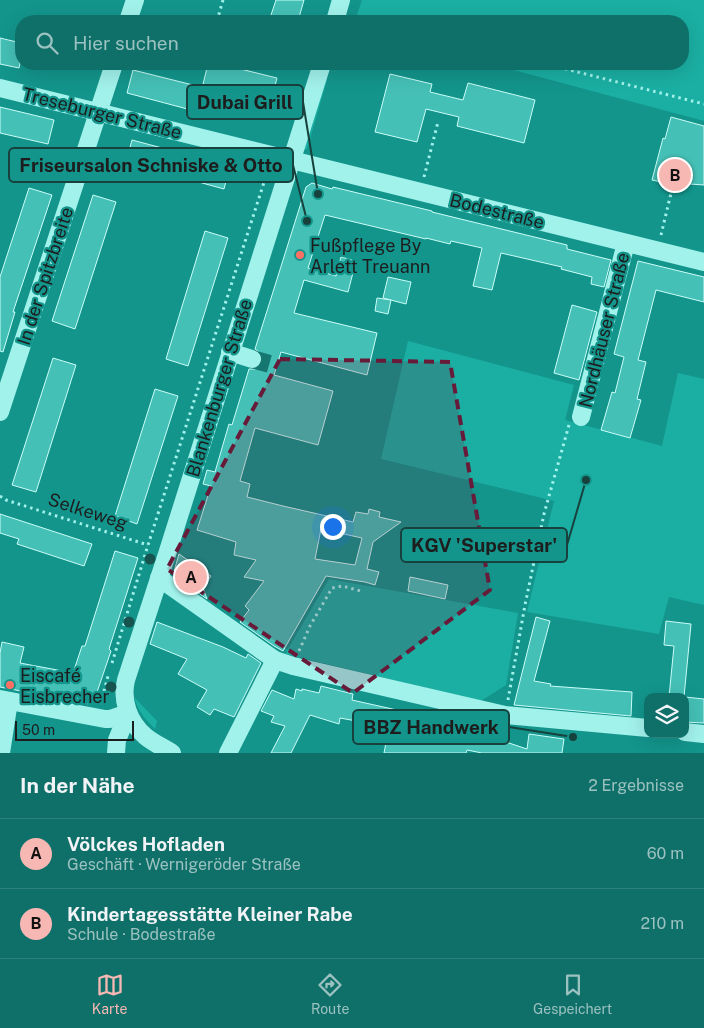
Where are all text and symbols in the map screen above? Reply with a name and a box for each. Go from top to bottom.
search box [15,15,689,70]
icon: search [33,29,61,57]
text: Hier suchen [73,32,179,54]
street label: Treseburger Straße [20,83,184,143]
callout: Dubai Grill [187,85,303,119]
text: Dubai Grill [197,91,293,113]
callout: Friseursalon Schniske & Otto [9,148,293,182]
text: Friseursalon Schniske & Otto [19,154,283,176]
pin: B [659,156,691,194]
street label: Bodestraße [448,189,546,233]
street label: In der Spitzbreite [13,204,77,348]
place label: Fußpflege By Arlett Treuann [310,235,430,277]
marker: Fußpflege By Arlett Treuann [294,249,306,261]
street label: Nordhäuser Straße [575,250,633,410]
street label: Blankenburger Straße [182,297,256,479]
street label: Selkeweg [45,488,131,534]
your location [320,514,346,540]
callout: KGV 'Superstar' [401,528,567,562]
text: KGV 'Superstar' [411,534,557,556]
pin: A [175,558,207,596]
place label: Eiscafé Eisbrecher [20,665,110,707]
marker: Eiscafé Eisbrecher [4,679,16,691]
map controls [644,693,689,738]
button: layers [644,693,689,738]
callout: BBZ Handwerk [353,710,509,744]
text: BBZ Handwerk [363,716,499,738]
scale bar [15,718,134,741]
text: 50 m [22,722,55,738]
text: In der Nähe [20,773,135,798]
text: 2 Ergebnisse [588,776,684,795]
text: Völckes Hofladen [67,833,225,855]
text: A [30,844,42,863]
text: 60 m [647,844,684,863]
text: Geschäft · Wernigeröder Straße [67,855,301,874]
text: Kindertagesstätte Kleiner Rabe [67,903,353,925]
text: B [31,914,41,933]
text: 210 m [640,914,684,933]
text: Schule · Bodestraße [67,925,216,944]
tab: Karte [92,971,127,1017]
tab: Route [311,971,349,1017]
tab: Gespeichert [533,971,612,1017]

